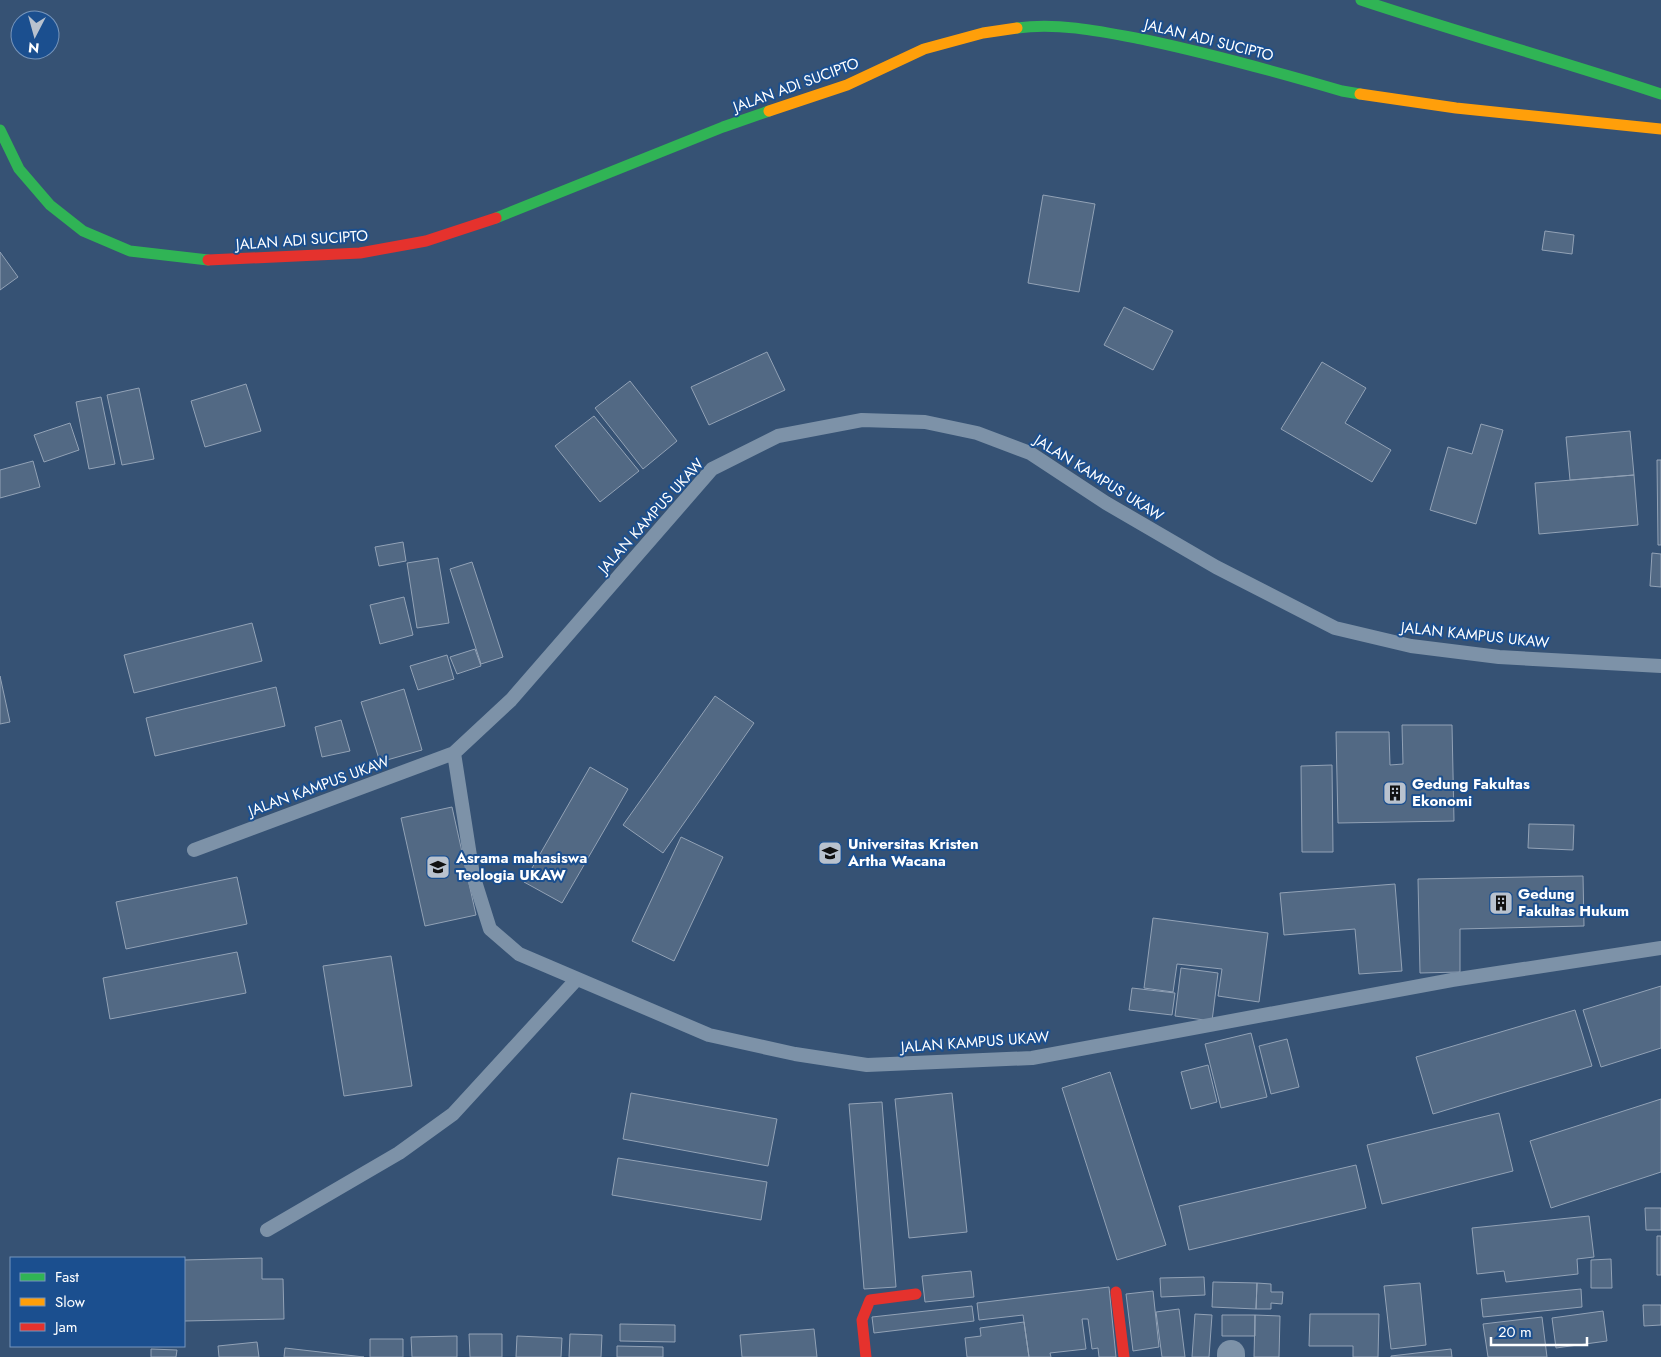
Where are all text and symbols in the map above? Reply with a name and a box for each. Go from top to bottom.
north arrow [10,10,60,60]
street label: JALAN ADI SUCIPTO [1140,13,1276,67]
text: N [27,37,40,58]
street label: JALAN ADI SUCIPTO [728,52,862,119]
street label: JALAN ADI SUCIPTO [233,224,369,256]
street label: JALAN KAMPUS UKAW [1028,428,1168,527]
street label: JALAN KAMPUS UKAW [592,453,709,580]
street label: JALAN KAMPUS UKAW [1398,616,1550,654]
street label: JALAN KAMPUS UKAW [243,750,393,822]
place label: Gedung Fakultas Ekonomi [1412,773,1530,812]
building icon: Gedung Fakultas Ekonomi [1382,780,1408,806]
place label: Universitas Kristen Artha Wacana [847,833,979,872]
school or university icon: Universitas Kristen Artha Wacana [817,840,843,866]
place label: Asrama mahasiswa Teologia UKAW [455,847,587,886]
school or university icon: Asrama mahasiswa Teologia UKAW [425,854,451,880]
place label: Gedung Fakultas Hukum [1518,883,1629,922]
building icon: Gedung Fakultas Hukum [1488,890,1514,916]
street label: JALAN KAMPUS UKAW [898,1026,1050,1058]
legend [10,1257,185,1347]
text: Fast [55,1266,79,1288]
text: Slow [55,1291,86,1313]
scale bar [1491,1314,1587,1346]
text: Jam [53,1316,78,1338]
text: 20 m [1498,1321,1532,1343]

